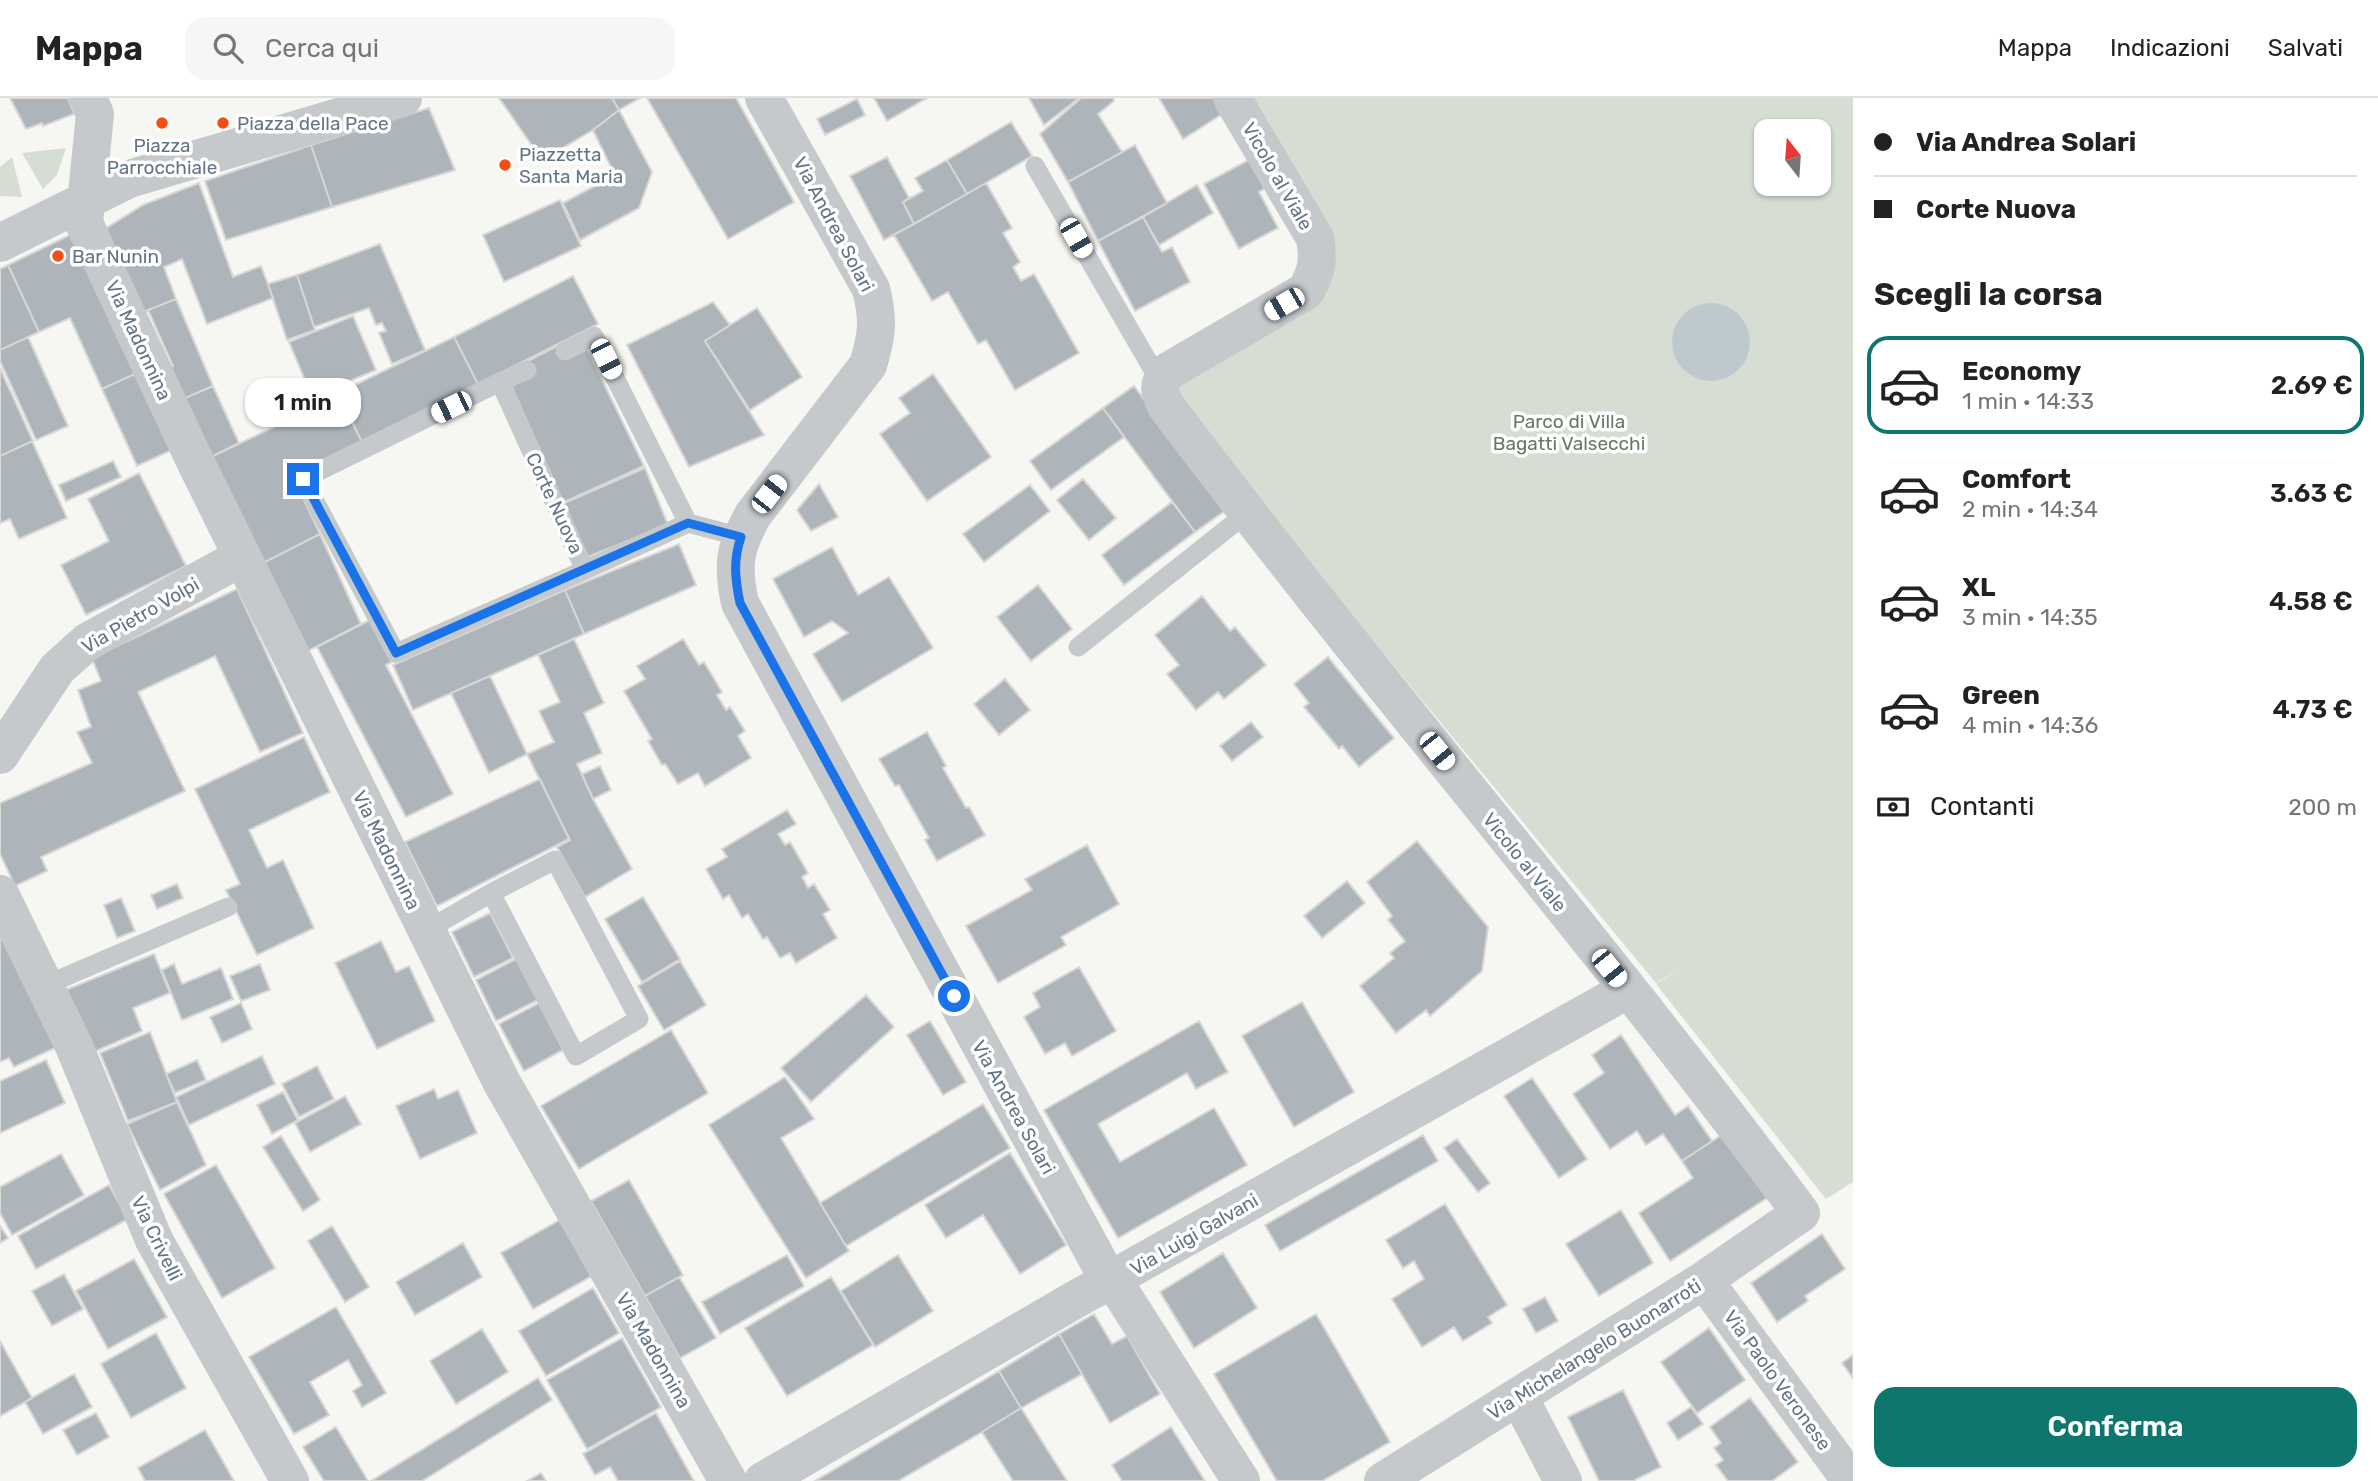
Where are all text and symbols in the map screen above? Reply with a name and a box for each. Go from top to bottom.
search box [185,17,675,80]
text: Mappa [35,29,143,68]
icon: search [209,29,247,67]
text: Cerca qui [265,33,379,64]
text: Mappa [1998,34,2072,62]
text: Indicazioni [2110,34,2230,62]
text: Salvati [2268,34,2343,62]
place label: Piazza della Pace [237,112,389,135]
marker: Piazza Parrocchiale [154,115,170,131]
marker: Piazza della Pace [215,115,231,131]
street label: Vicolo al Viale [1237,118,1318,234]
north arrow [1754,119,1830,196]
map controls [1754,119,1831,196]
text: Via Andrea Solari [1916,127,2136,158]
place label: Piazza Parrocchiale [107,134,217,179]
place label: Piazzetta Santa Maria [519,143,623,188]
street label: Via Andrea Solari [788,153,879,296]
marker: Piazzetta Santa Maria [497,157,513,173]
text: Corte Nuova [1916,194,2076,225]
car [1057,215,1096,261]
place label: Bar Nunin [72,245,159,268]
marker: Bar Nunin [50,248,66,264]
text: Scegli la corsa [1874,275,2103,313]
street label: Via Madonnina [101,277,176,404]
car [1261,284,1308,324]
car [588,336,625,382]
icon: car [1878,354,1941,417]
text: Economy [1962,356,2081,387]
text: 2.69 € [2271,370,2353,401]
callout: 1 min [245,378,361,426]
text: 1 min · 14:33 [1962,387,2094,415]
text: 1 min [274,388,332,416]
car [428,388,475,426]
park label: Parco di Villa Bagatti Valsecchi [1493,410,1645,455]
street label: Corte Nuova [521,449,588,558]
icon: car [1878,462,1941,525]
route end [287,463,319,495]
text: Comfort [1962,464,2071,495]
car [748,471,791,517]
text: 3.63 € [2270,478,2353,509]
text: 2 min · 14:34 [1962,495,2098,523]
icon: car [1878,570,1941,633]
street label: Via Pietro Volpi [77,572,203,658]
text: XL [1962,572,1995,603]
text: 4.58 € [2269,586,2353,617]
text: 3 min · 14:35 [1962,603,2098,631]
icon: car [1878,678,1941,741]
text: Green [1962,680,2040,711]
text: 4.73 € [2272,694,2353,725]
text: 4 min · 14:36 [1962,711,2098,739]
car [1416,728,1459,774]
street label: Via Madonnina [348,787,425,913]
icon: cash [1874,788,1912,826]
text: Contanti [1930,791,2034,822]
text: 200 m [2288,793,2357,821]
street label: Vicolo al Viale [1478,808,1571,916]
car [1588,945,1631,991]
route start [938,980,970,1012]
street label: Via Andrea Solari [967,1036,1060,1178]
street label: Via Luigi Galvani [1126,1188,1262,1280]
street label: Via Crivelli [126,1192,187,1284]
street label: Via Michelangelo Buonarroti [1483,1274,1705,1425]
street label: Via Madonnina [611,1288,696,1412]
street label: Via Paolo Veronese [1719,1306,1836,1455]
button: Conferma [1874,1387,2357,1467]

